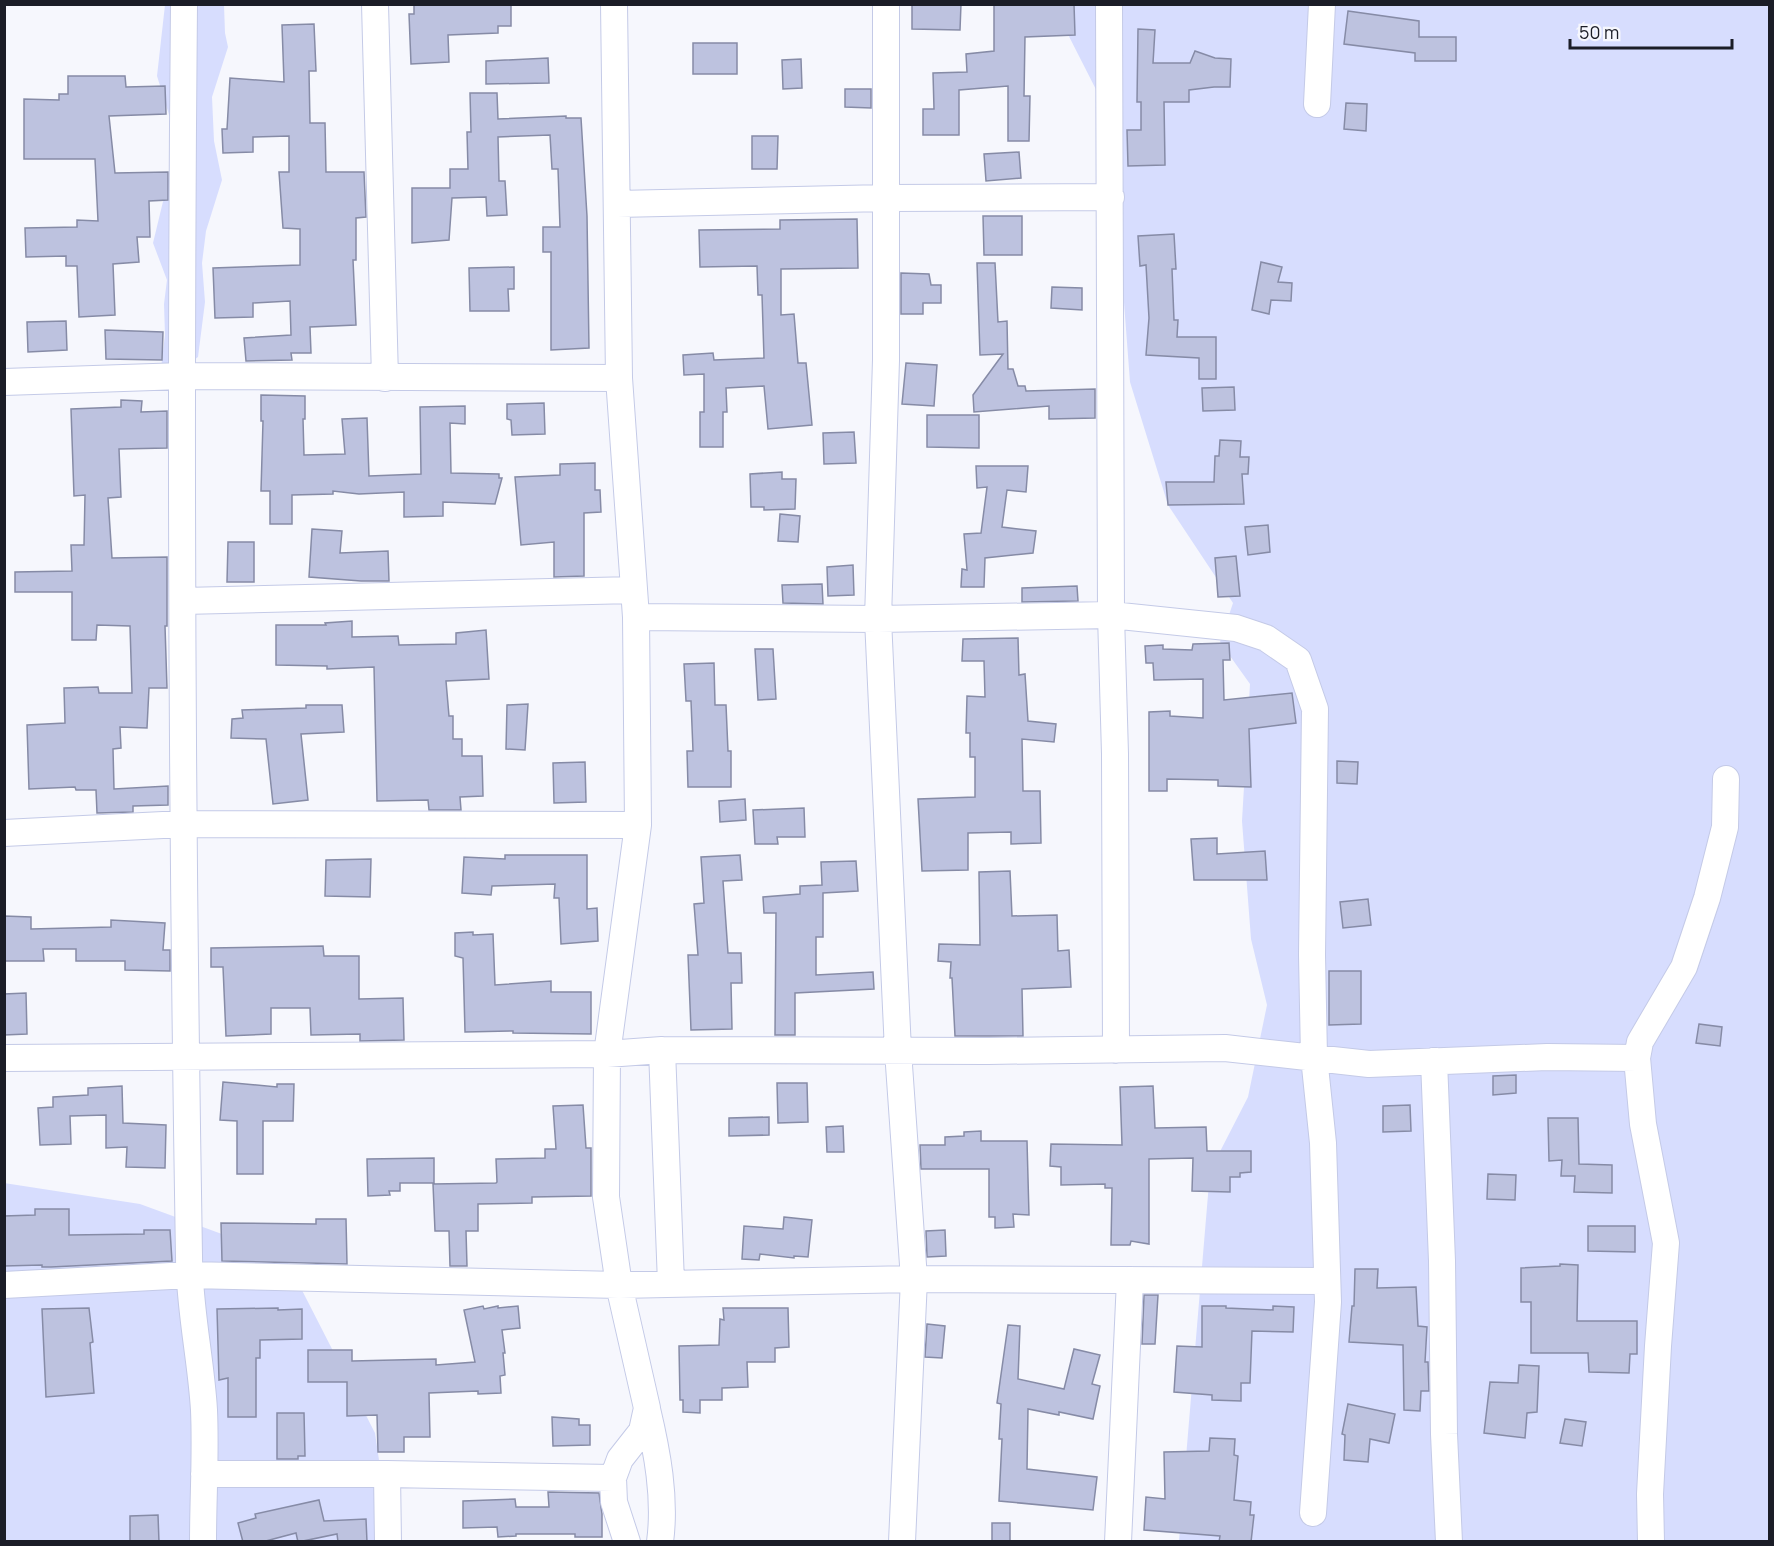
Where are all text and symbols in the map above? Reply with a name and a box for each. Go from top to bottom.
scale bar [1570,12,1732,50]
text: 50 m [1579,20,1619,44]

